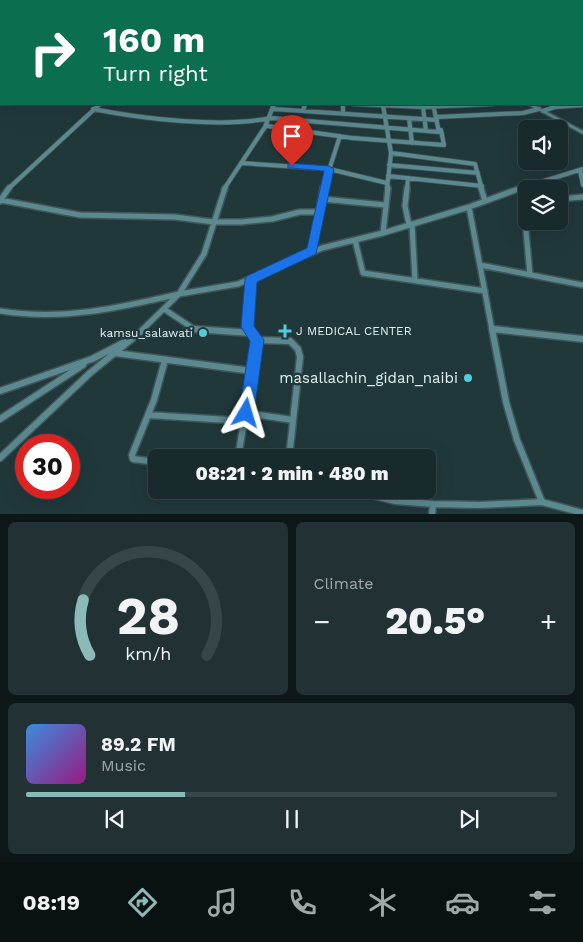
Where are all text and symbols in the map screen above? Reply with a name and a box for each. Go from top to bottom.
text: 160 m [103,19,205,61]
icon: right [20,20,85,85]
text: Turn right [103,61,208,86]
pin [271,115,313,166]
map controls [518,120,568,230]
button: sound [518,120,568,170]
icon: arrive [278,122,306,150]
button: layers [518,180,568,230]
marker: J MEDICAL CENTER [278,324,292,338]
place label: J MEDICAL CENTER [296,324,412,338]
place label: kamsu_salawati [100,326,193,340]
marker: kamsu_salawati [197,327,209,339]
place label: masallachin_gidan_naibi [279,369,458,387]
marker: masallachin_gidan_naibi [462,372,474,384]
position arrow [219,386,271,438]
speed limit sign: 30 [15,434,80,499]
text: 08:21 · 2 min · 480 m [196,462,388,485]
text: Climate [314,574,374,593]
text: 28 [116,586,180,647]
text: 20.5° [385,599,485,643]
text: − [314,605,330,638]
text: + [540,605,557,638]
text: km/h [125,643,171,664]
text: 89.2 FM [101,733,176,756]
text: Music [101,756,146,775]
icon: previous [101,805,129,833]
icon: pause [278,805,306,833]
icon: next [455,805,483,833]
icon: directions [125,885,160,920]
icon: music [205,885,240,920]
icon: phone [285,885,320,920]
icon: climate [365,885,400,920]
icon: car [445,885,480,920]
icon: filters [525,885,560,920]
text: 08:19 [23,890,80,915]

